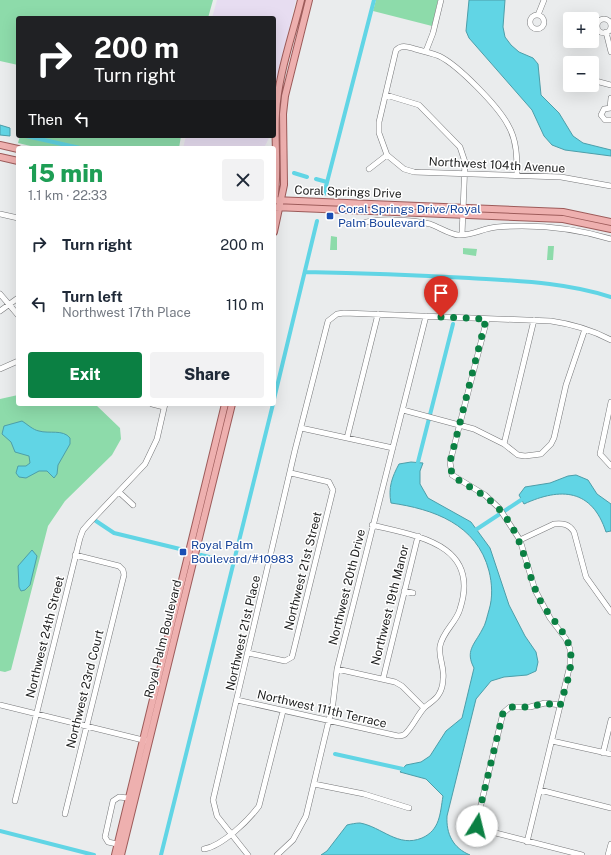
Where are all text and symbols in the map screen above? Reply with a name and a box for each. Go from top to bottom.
map controls [563,12,599,92]
button: + [563,12,599,48]
text: 200 m [94,31,179,64]
icon: right [28,32,80,84]
button: − [563,56,599,92]
text: Turn right [94,65,176,86]
icon: left [71,108,93,130]
text: Then [28,111,63,128]
street label: Northwest 104th Avenue [428,154,566,176]
text: 15 min [28,159,103,187]
button: close [222,159,264,201]
street label: Coral Springs Drive [294,183,402,201]
text: 1.1 km · 22:33 [28,188,107,203]
place label: Coral Springs Drive/Royal Palm Boulevard [338,202,481,230]
marker: Coral Springs Drive/Royal Palm Boulevard [325,211,335,221]
icon: right [28,233,50,255]
text: Turn right [62,236,132,253]
text: 200 m [220,236,264,253]
pin [424,276,458,317]
icon: arrive [430,282,452,304]
text: Turn left [62,288,123,305]
icon: left [28,293,50,315]
text: 110 m [226,296,264,313]
text: Northwest 17th Place [62,305,191,320]
button: Exit [28,352,142,398]
button: Share [150,352,264,398]
street label: Northwest 21st Street [281,510,325,632]
street label: Northwest 20th Drive [326,527,368,646]
place label: Royal Palm Boulevard/#10983 [191,538,293,566]
street label: Northwest 19th Manor [368,543,412,667]
marker: Royal Palm Boulevard/#10983 [178,547,188,557]
street label: Northwest 24th Street [23,574,67,700]
street label: Northwest 21st Place [223,574,263,692]
street label: Royal Palm Boulevard [142,578,184,700]
street label: Northwest 23rd Court [63,628,107,750]
street label: Northwest 111th Terrace [256,687,388,731]
position arrow [456,805,498,847]

